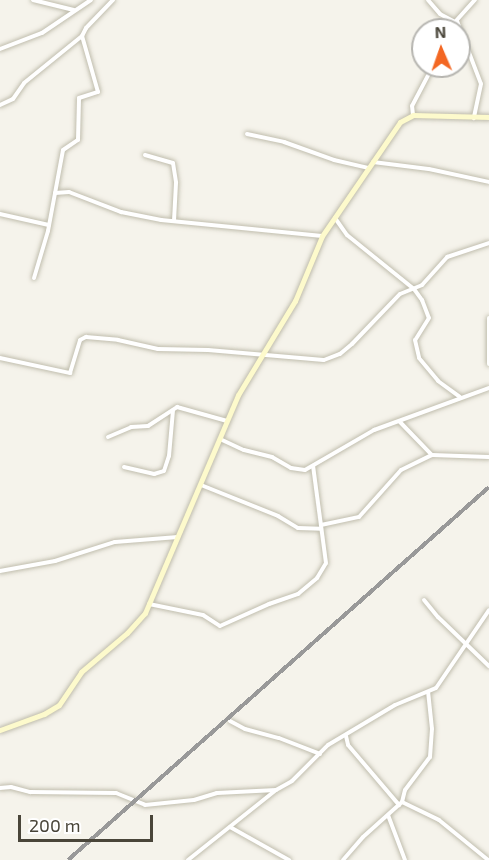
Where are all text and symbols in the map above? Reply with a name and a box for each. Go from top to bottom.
north arrow [411,18,471,78]
text: N [434,22,447,41]
scale bar [21,803,156,841]
text: 200 m [29,814,81,836]

